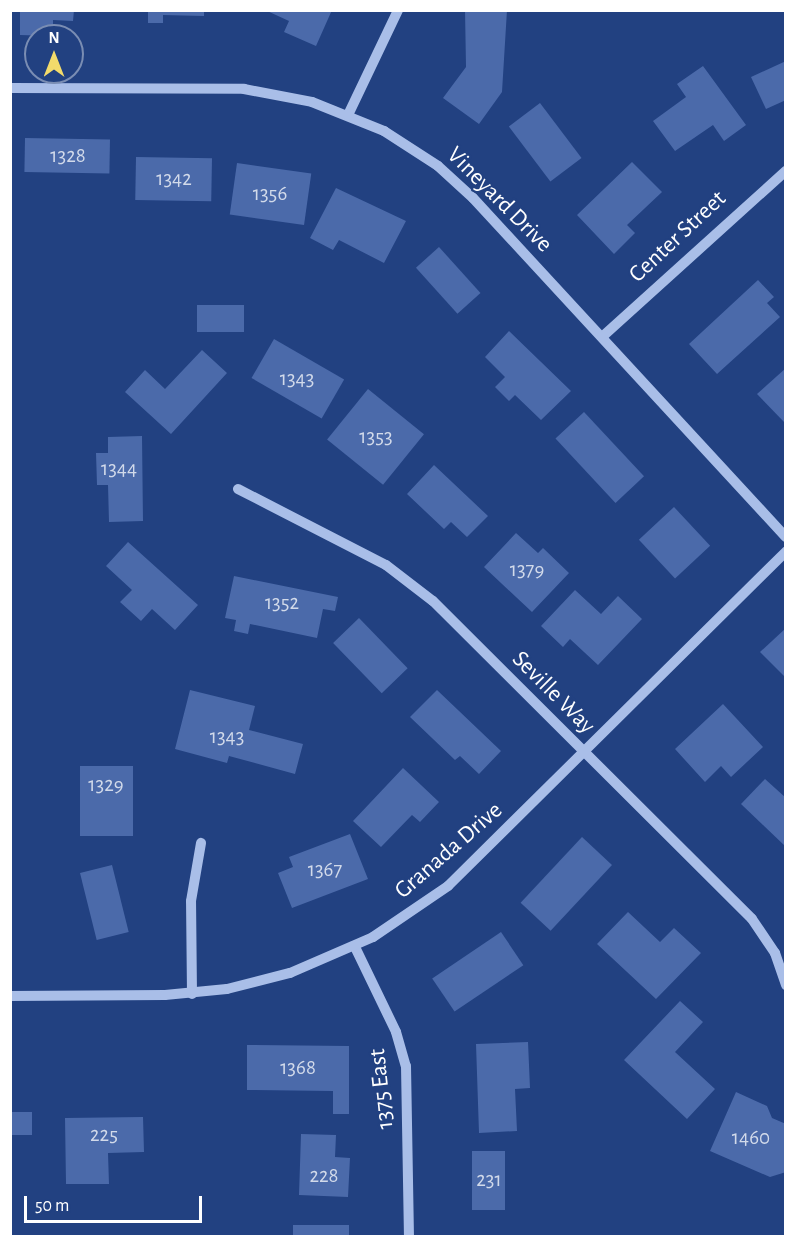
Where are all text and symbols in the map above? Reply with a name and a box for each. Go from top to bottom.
north arrow [24,24,84,84]
text: N [48,30,60,46]
street label: Vineyard Drive [440,141,558,259]
house number: 1328 [50,143,86,169]
house number: 1342 [156,166,192,192]
house number: 1356 [253,181,287,207]
street label: Center Street [624,185,732,289]
house number: 1343 [280,366,314,392]
house number: 1353 [359,424,393,450]
house number: 1344 [101,456,137,482]
house number: 1379 [510,557,544,583]
house number: 1352 [265,590,299,616]
street label: Seville Way [505,645,601,741]
house number: 1343 [210,724,244,750]
house number: 1329 [88,772,124,798]
street label: Granada Drive [389,796,509,906]
house number: 1367 [308,857,342,883]
street label: 1375 East [363,1047,401,1131]
house number: 1368 [280,1055,316,1081]
house number: 225 [90,1122,118,1148]
house number: 1460 [732,1125,770,1151]
house number: 228 [309,1163,339,1189]
house number: 231 [476,1167,502,1193]
scale bar [27,1184,206,1222]
text: 50 m [35,1197,69,1215]

